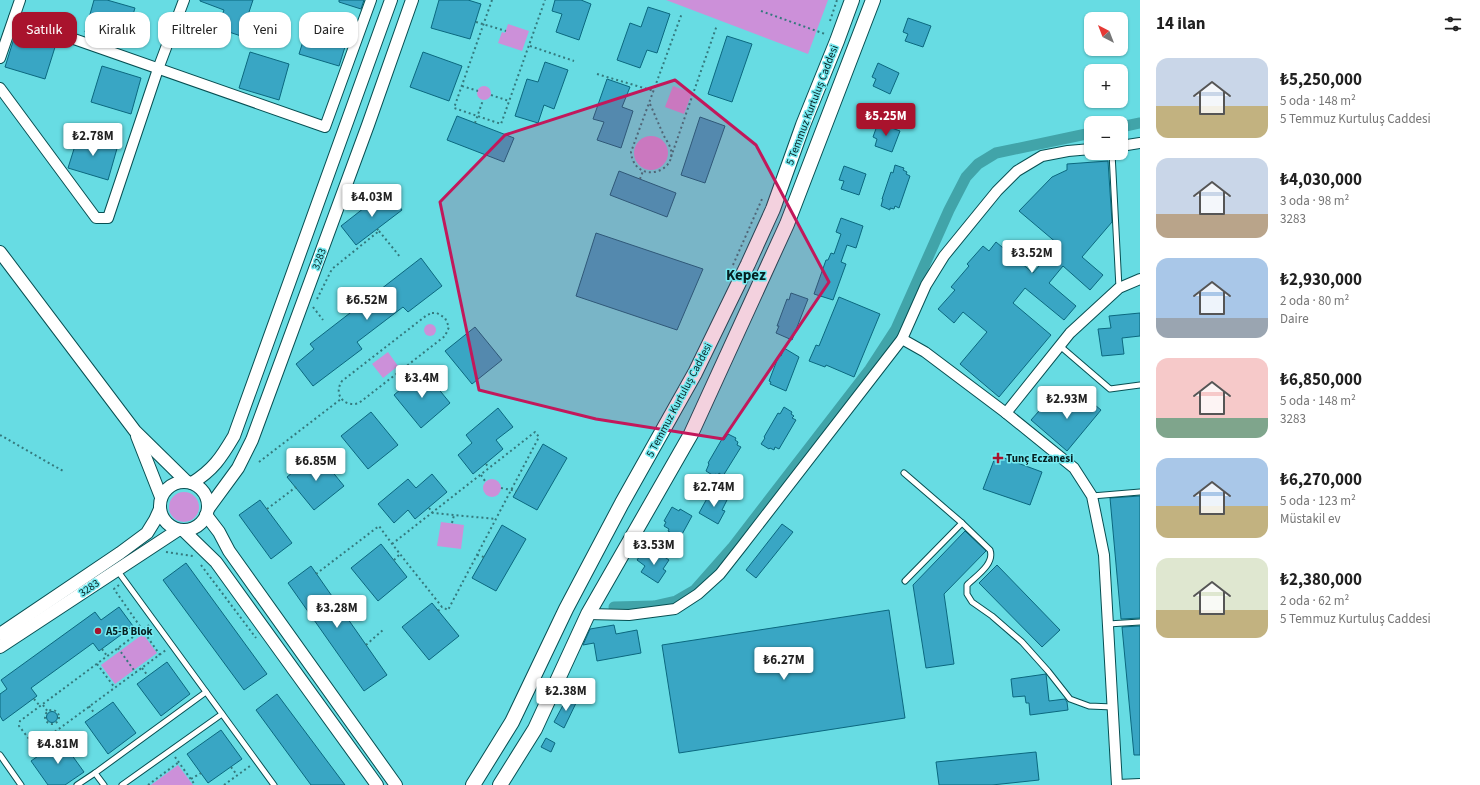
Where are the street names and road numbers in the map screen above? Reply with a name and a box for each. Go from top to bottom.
street label: 5 Temmuz Kurtuluş Caddesi [782,43,842,167]
street label: 3283 [308,246,330,272]
street label: 5 Temmuz Kurtuluş Caddesi [642,340,716,460]
street label: 3283 [76,576,102,600]

